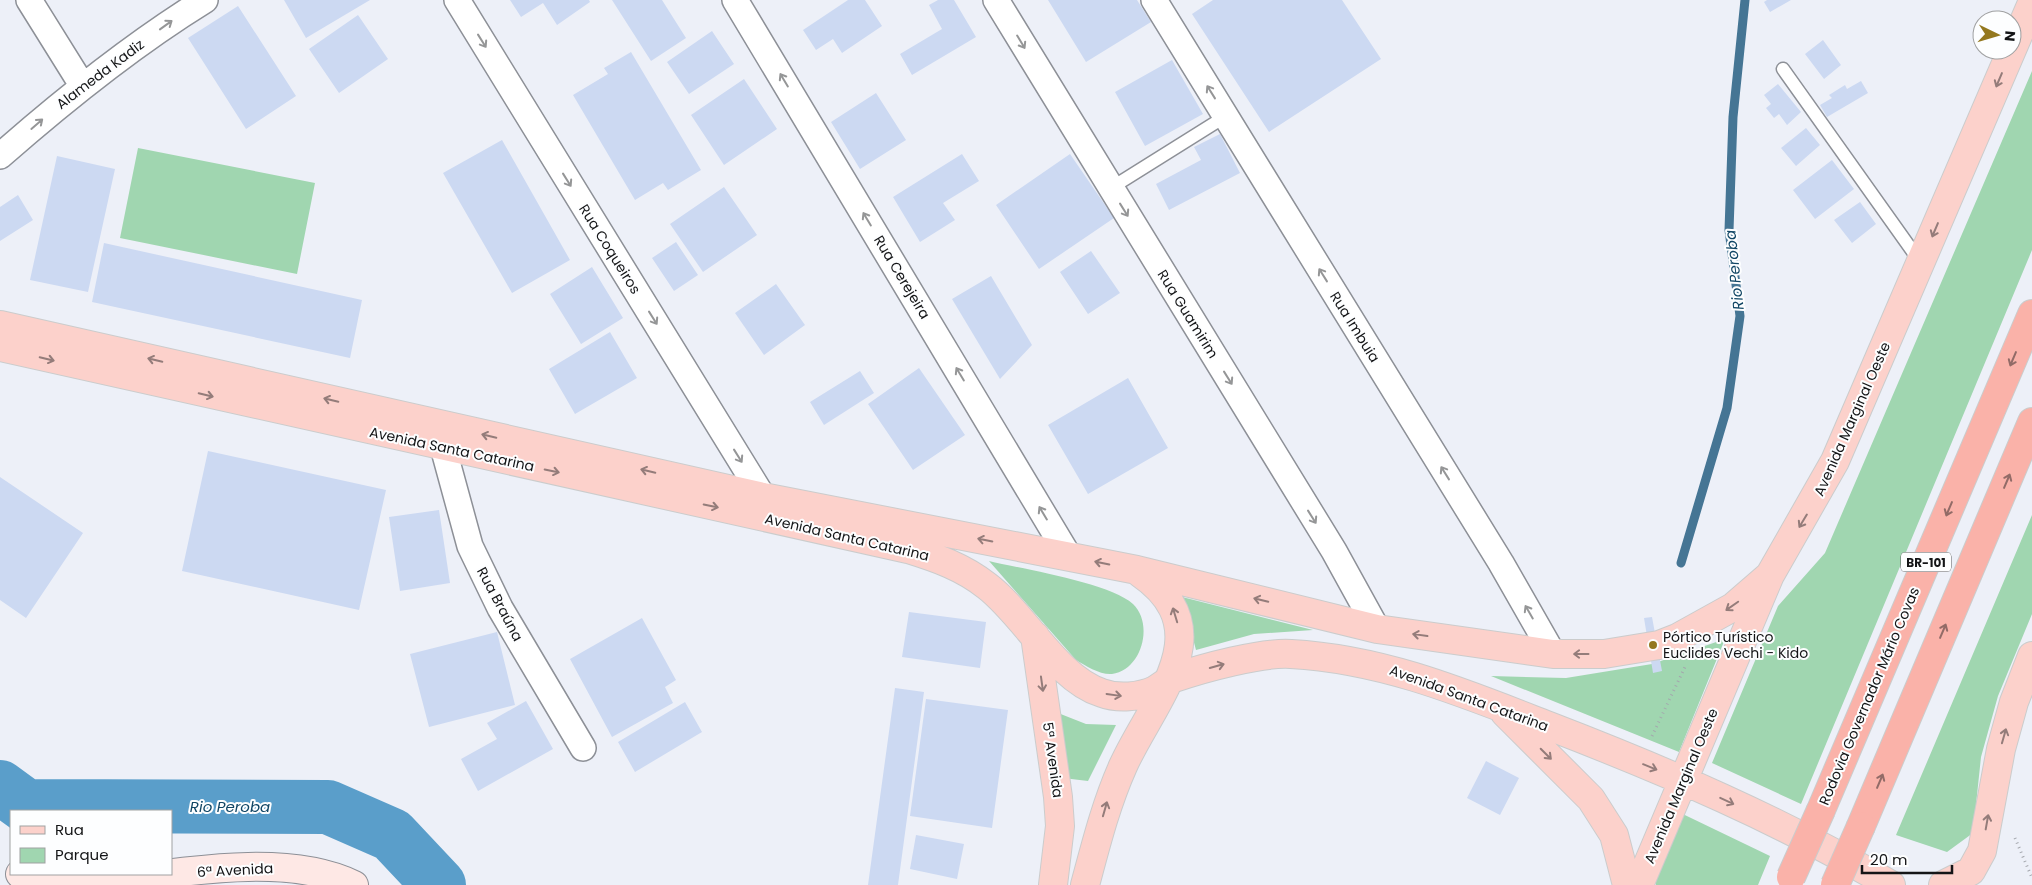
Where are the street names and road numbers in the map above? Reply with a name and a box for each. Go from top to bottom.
street label: Alameda Kadiz [52,34,148,114]
street label: Rua Coqueiros [574,200,646,298]
street label: Rua Cerejeira [869,231,935,323]
street label: Rua Guamirim [1153,266,1223,362]
street label: Rua Imbuia [1325,288,1385,366]
street label: Avenida Marginal Oeste [1809,338,1895,499]
street label: Avenida Santa Catarina [368,422,536,476]
street label: Avenida Santa Catarina [763,508,931,566]
road number: BR-101 [1901,552,1951,572]
street label: Rua Braúna [472,563,528,645]
street label: Rodovia Governador Mário Covas [1814,584,1924,808]
street label: Avenida Santa Catarina [1387,660,1551,736]
street label: Avenida Marginal Oeste [1639,705,1723,867]
street label: 5ª Avenida [1038,721,1068,799]
street label: 6ª Avenida [196,858,274,882]

